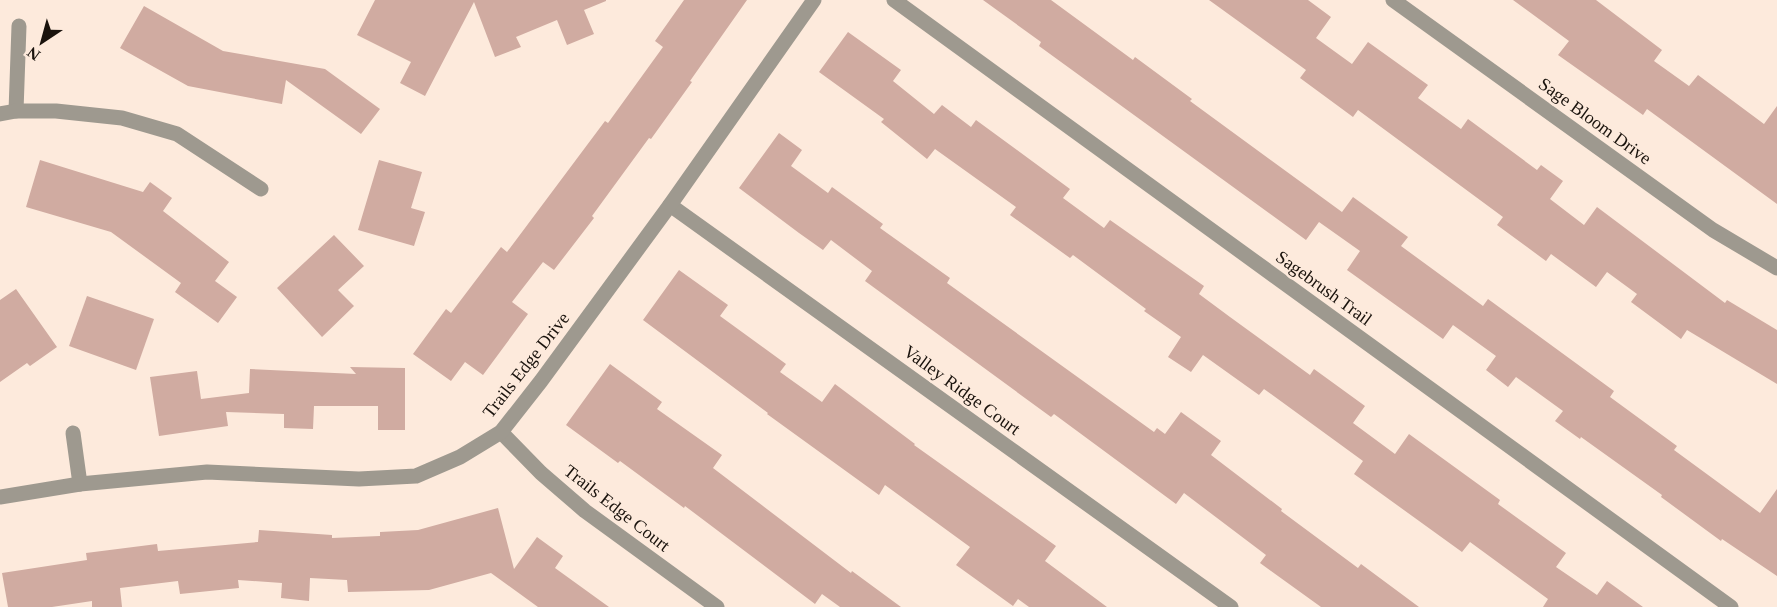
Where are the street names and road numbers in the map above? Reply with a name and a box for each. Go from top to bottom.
street label: Sage Bloom Drive [1535,74,1655,168]
street label: Sagebrush Trail [1272,247,1376,329]
street label: Trails Edge Drive [479,308,573,422]
street label: Valley Ridge Court [900,341,1024,439]
street label: Trails Edge Court [560,461,674,555]

